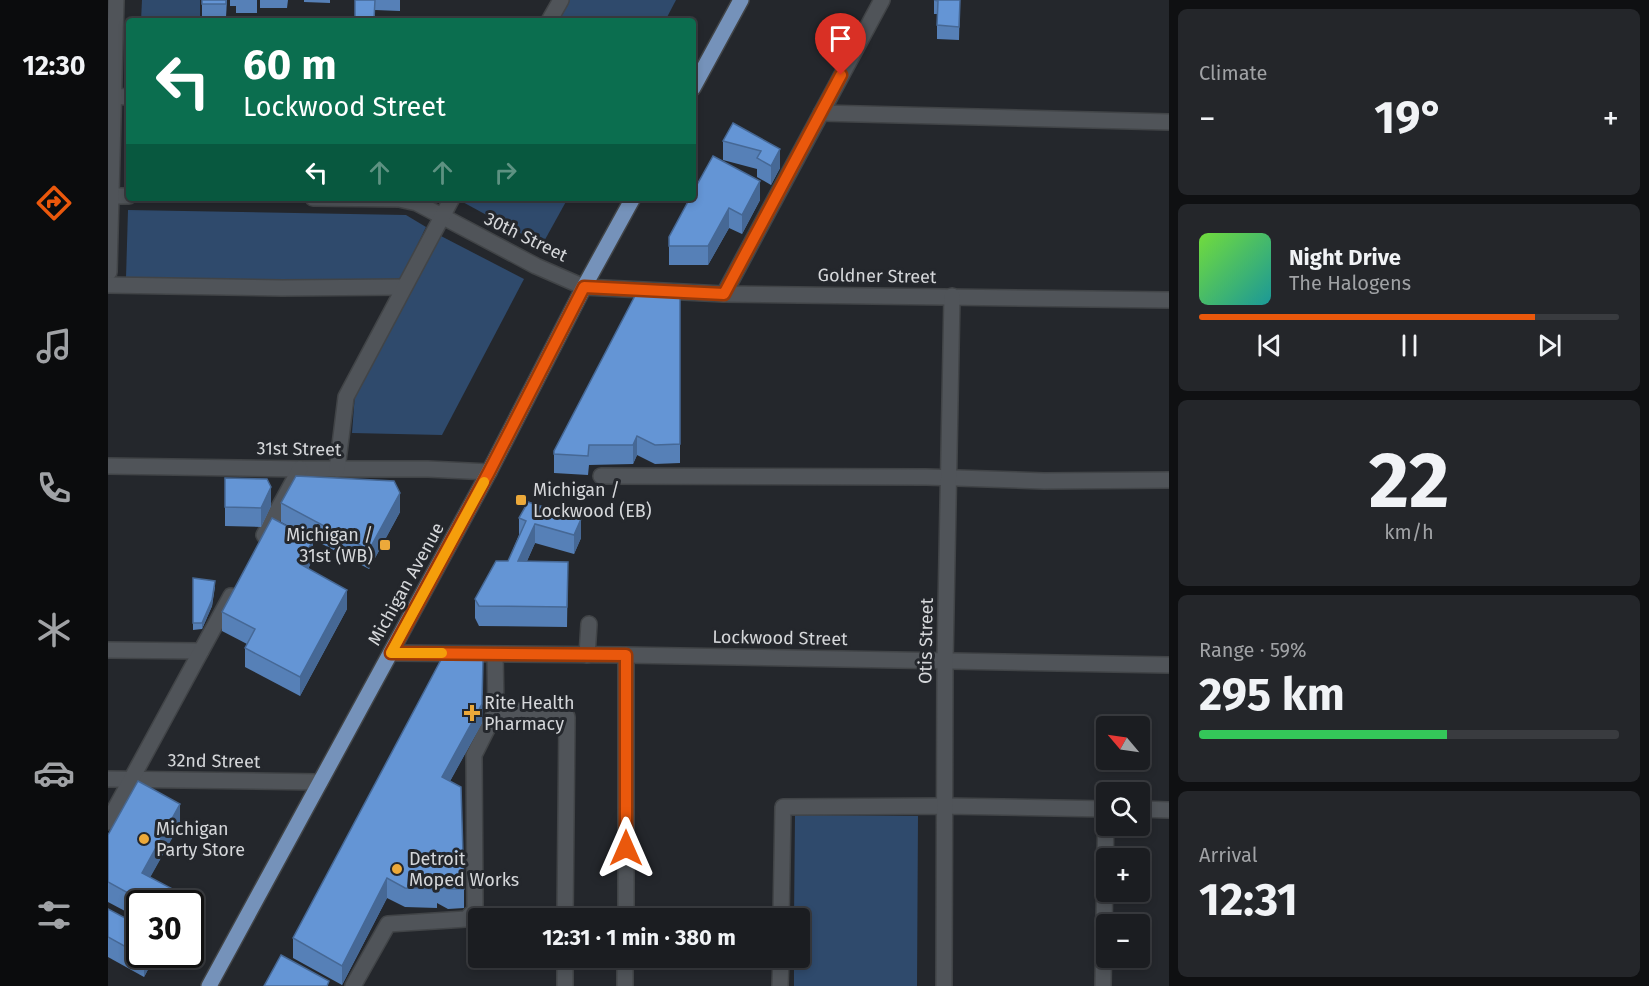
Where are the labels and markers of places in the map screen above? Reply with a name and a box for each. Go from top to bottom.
pin [815,13,866,75]
place label: Michigan / Lockwood (EB) [533,479,652,522]
marker: Michigan / Lockwood (EB) [514,493,528,507]
place label: Michigan / 31st (WB) [286,524,373,567]
marker: Michigan / 31st (WB) [378,538,392,552]
place label: Rite Health Pharmacy [484,692,575,735]
marker: Rite Health Pharmacy [465,706,479,720]
place label: Michigan Party Store [156,818,245,861]
marker: Michigan Party Store [137,832,151,846]
place label: Detroit Moped Works [409,848,519,891]
marker: Detroit Moped Works [390,862,404,876]

